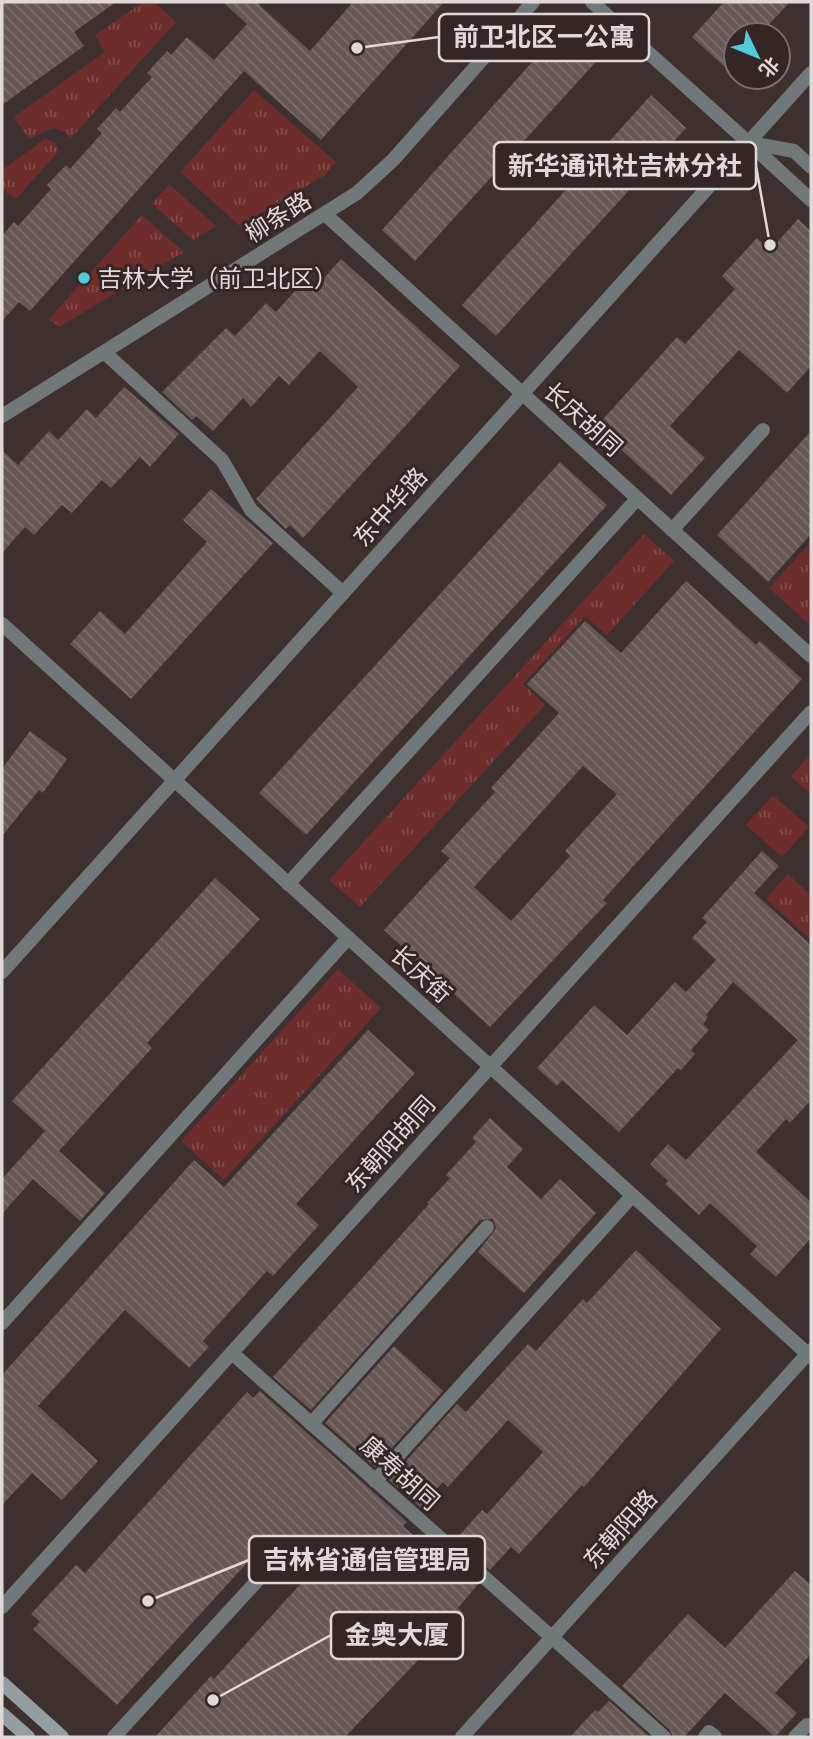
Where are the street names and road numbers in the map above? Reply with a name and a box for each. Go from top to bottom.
street label: 柳条路 [239,185,317,249]
street label: 长庆胡同 [537,375,629,463]
street label: 东中华路 [346,461,434,553]
street label: 长庆街 [384,938,458,1010]
street label: 东朝阳胡同 [338,1089,442,1199]
street label: 康寿胡同 [354,1429,446,1517]
street label: 东朝阳路 [576,1483,664,1575]

